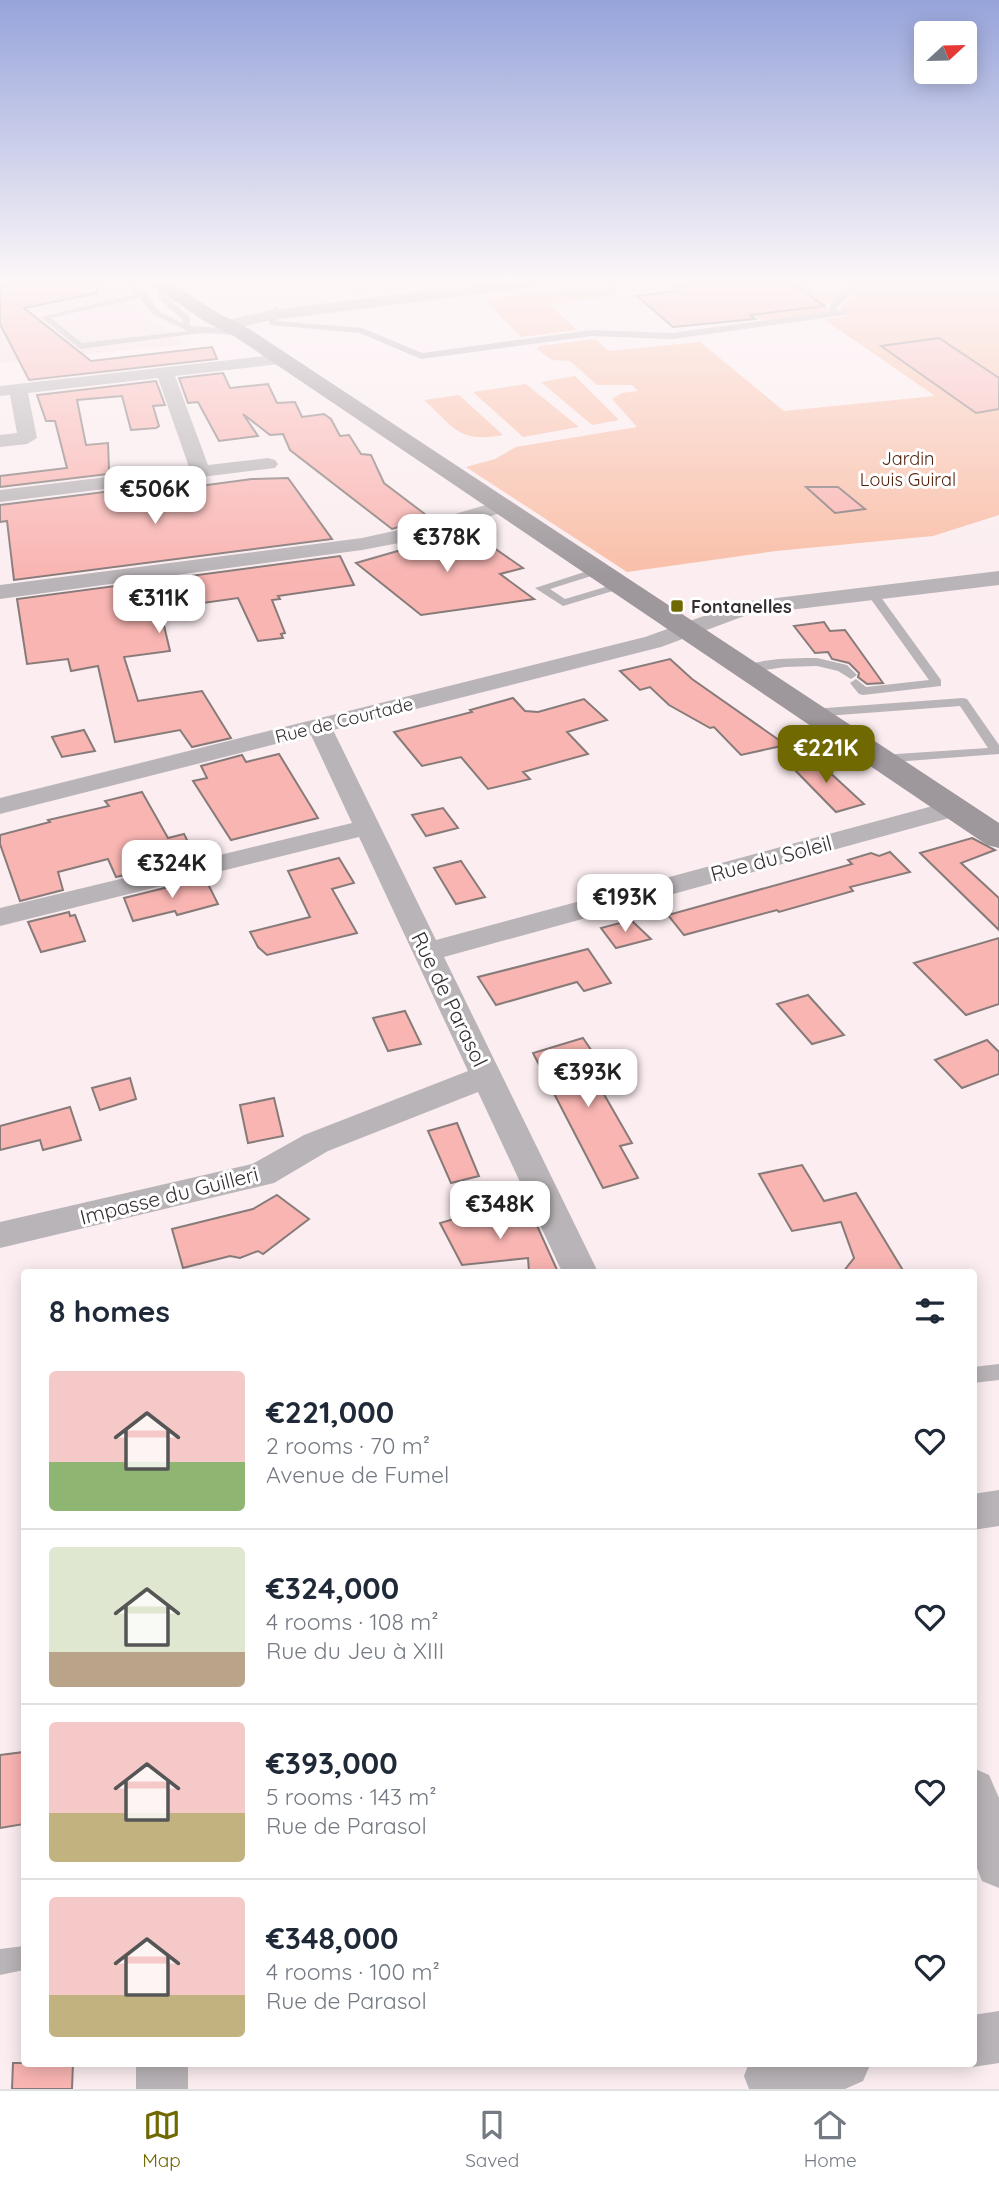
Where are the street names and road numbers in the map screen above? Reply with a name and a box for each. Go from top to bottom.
street label: Rue de Courtade [273,692,415,748]
street label: Rue du Soleil [708,829,834,887]
street label: Rue de Parasol [406,927,494,1071]
street label: Impasse du Guilleri [77,1160,261,1230]

